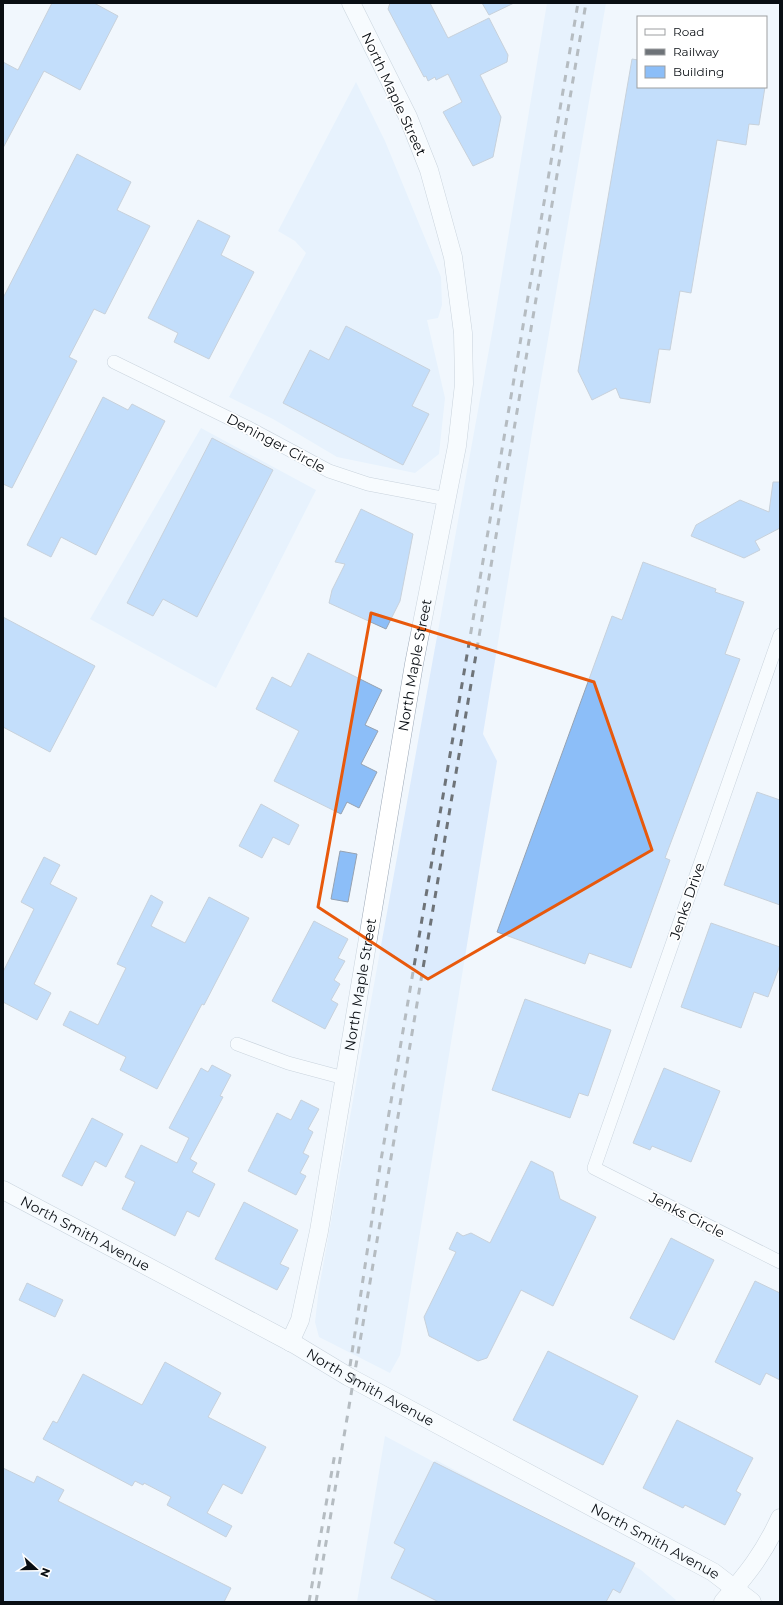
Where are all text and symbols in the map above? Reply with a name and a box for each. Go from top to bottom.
legend [637,16,767,88]
text: Road [673,24,704,39]
street label: North Maple Street [357,29,431,159]
text: Railway [673,44,719,59]
text: Building [673,64,724,79]
street label: Deninger Circle [224,409,328,477]
street label: North Maple Street [394,597,436,733]
street label: Jenks Drive [665,860,709,943]
street label: North Maple Street [340,917,380,1052]
street label: Jenks Circle [645,1188,728,1242]
street label: North Smith Avenue [17,1192,153,1275]
street label: North Smith Avenue [303,1344,437,1430]
street label: North Smith Avenue [588,1499,724,1583]
north arrow [16,1549,56,1589]
text: N [37,1566,53,1579]

